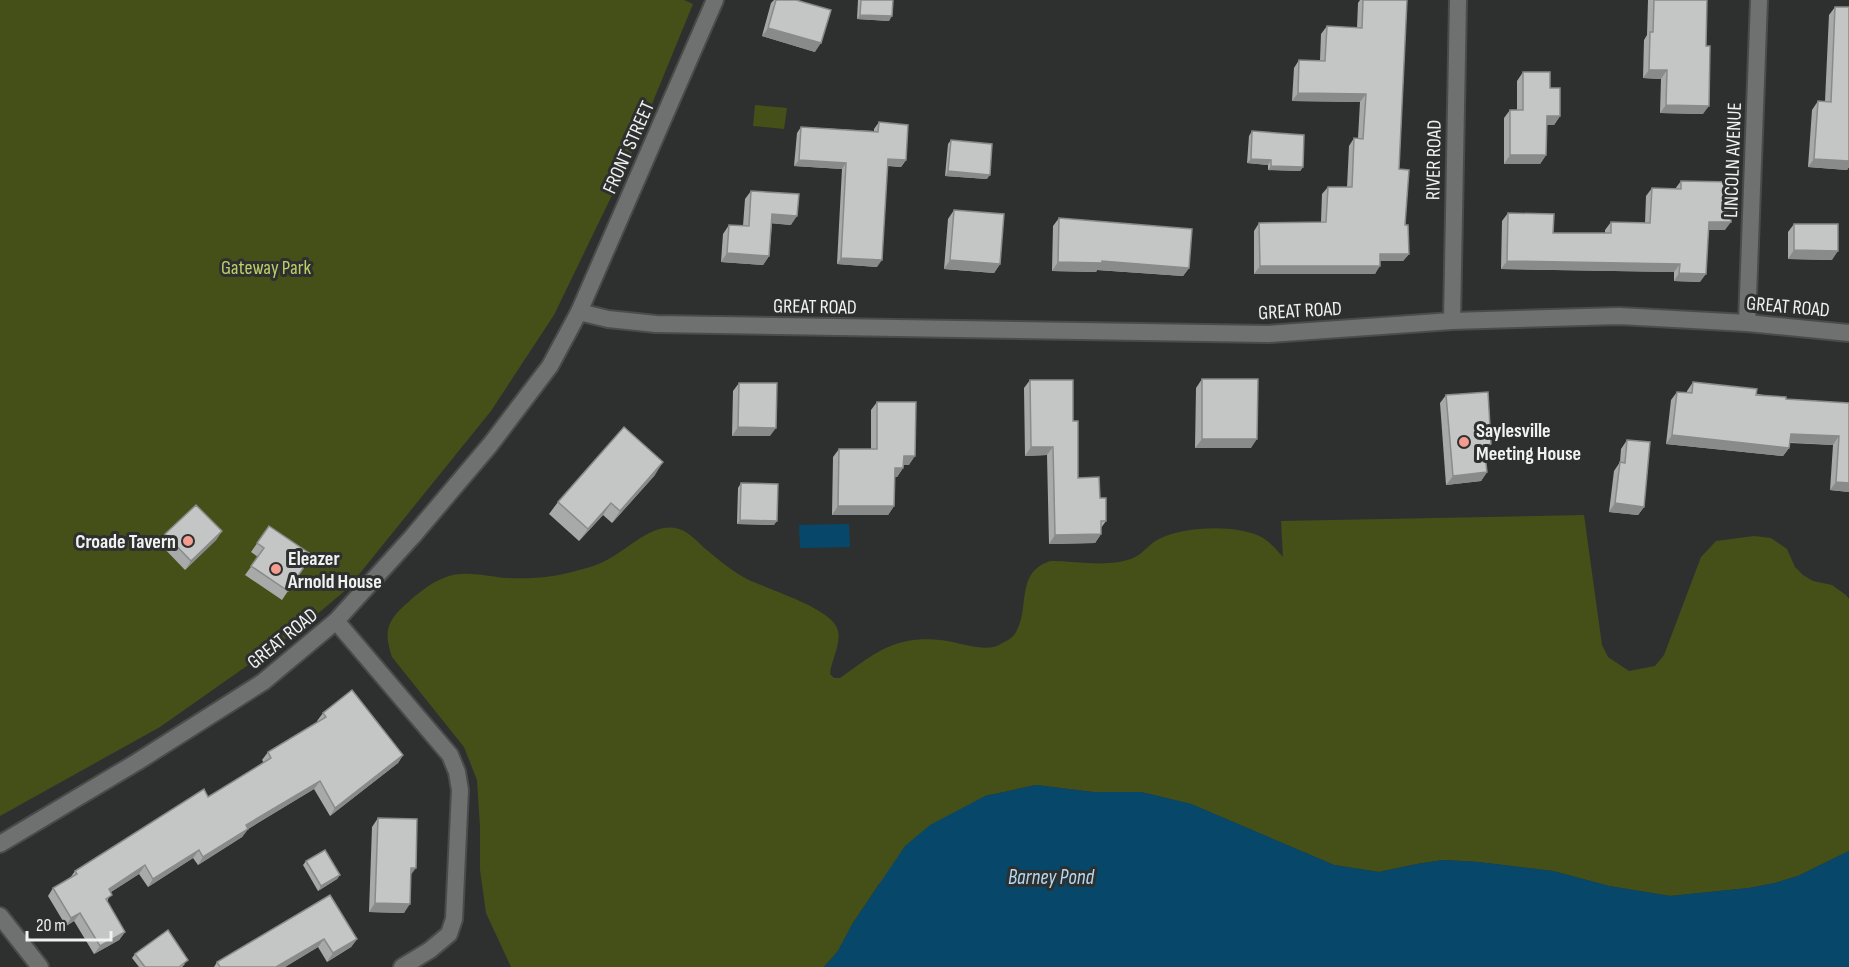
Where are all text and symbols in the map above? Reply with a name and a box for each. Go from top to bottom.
street label: FRONT STREET [598,97,660,197]
street label: LINCOLN AVENUE [1719,102,1747,218]
street label: RIVER ROAD [1421,120,1447,200]
park label: Gateway Park [221,256,311,280]
street label: GREAT ROAD [1745,291,1831,323]
street label: GREAT ROAD [773,294,857,320]
street label: GREAT ROAD [1258,297,1342,325]
place label: Saylesville Meeting House [1476,419,1581,466]
marker: Saylesville Meeting House [1457,435,1471,449]
place label: Croade Tavern [75,530,176,554]
marker: Croade Tavern [181,534,195,548]
place label: Eleazer Arnold House [287,547,382,594]
marker: Eleazer Arnold House [269,562,283,576]
street label: GREAT ROAD [243,603,323,674]
water label: Barney Pond [1008,865,1096,890]
scale bar [27,904,111,942]
text: 20 m [36,915,66,936]

